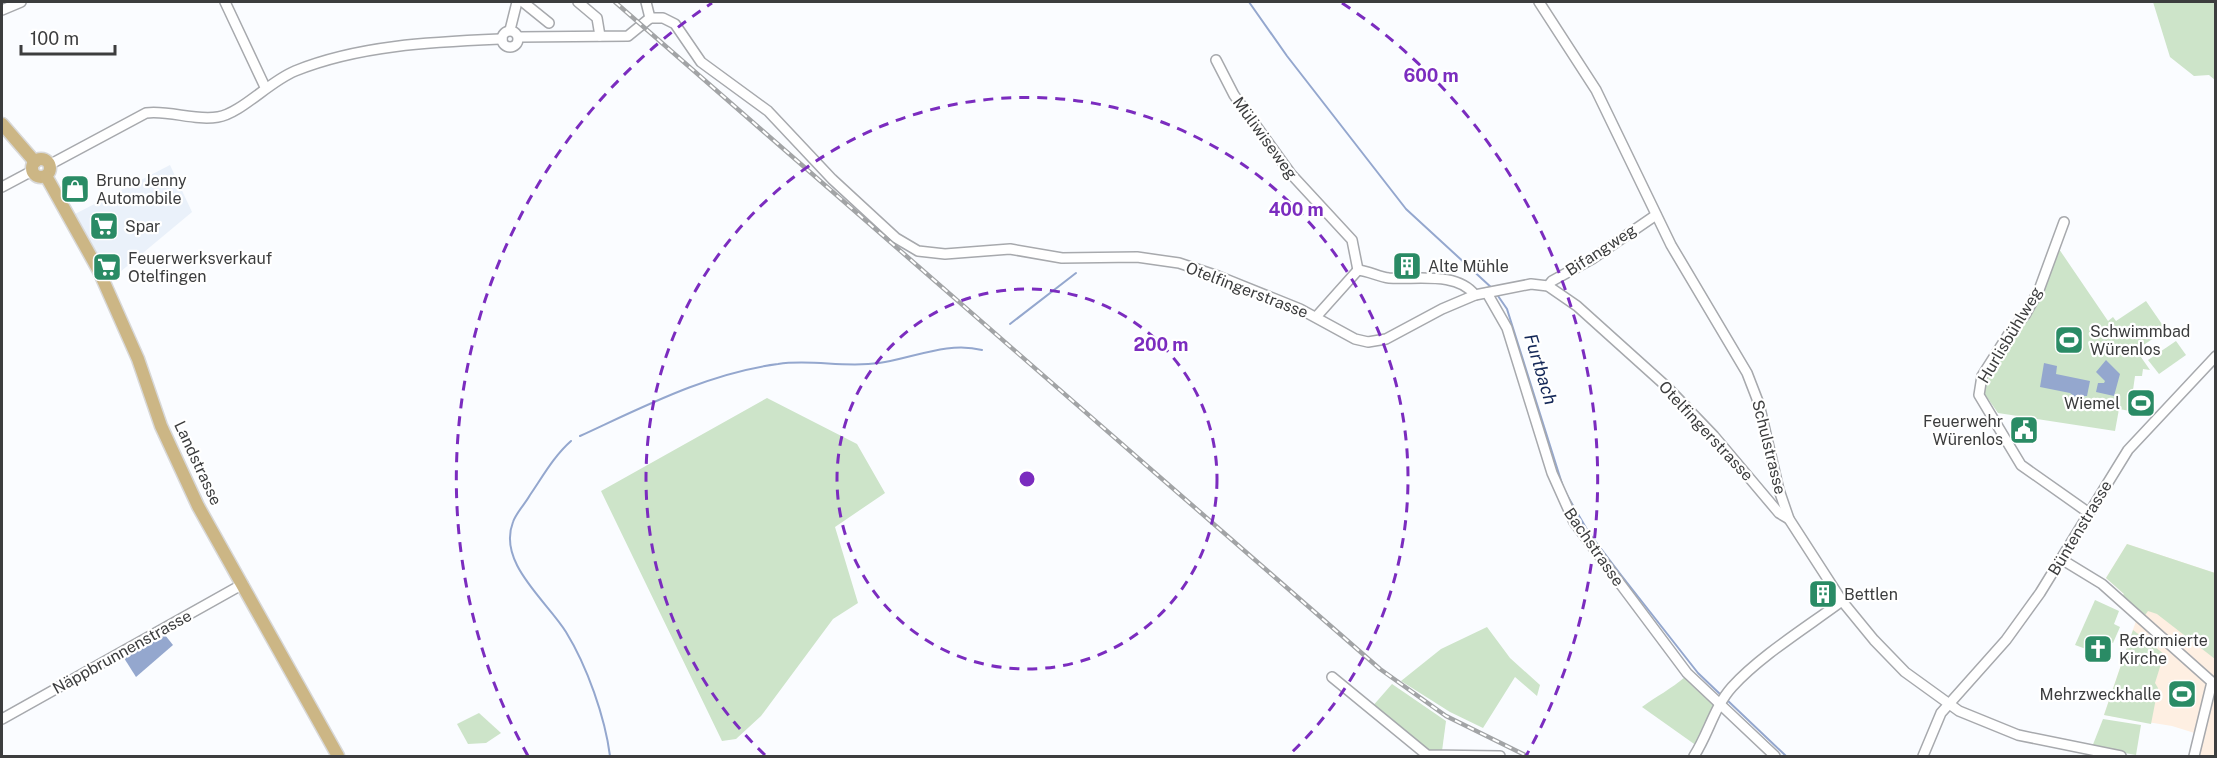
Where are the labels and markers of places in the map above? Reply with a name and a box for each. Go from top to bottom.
place label: Bruno Jenny Automobile [96,171,187,208]
shop icon: Bruno Jenny Automobile [59,173,91,205]
supermarket icon: Spar [88,210,120,242]
place label: Spar [125,217,160,236]
place label: Feuerwerksverkauf Otelfingen [128,249,272,286]
building icon: Alte Mühle [1391,250,1423,282]
supermarket icon: Feuerwerksverkauf Otelfingen [91,251,123,283]
place label: Alte Mühle [1428,257,1509,276]
place label: Schwimmbad Würenlos [2090,322,2190,359]
sports icon: Schwimmbad Würenlos [2053,324,2085,356]
sports icon: Wiemel [2125,387,2157,419]
place label: Wiemel [2064,394,2120,413]
place label: Feuerwehr Würenlos [1923,412,2003,449]
public building icon: Feuerwehr Würenlos [2008,414,2040,446]
centre of rings [1017,469,1037,489]
building icon: Bettlen [1807,578,1839,610]
place label: Bettlen [1844,585,1898,604]
place label: Reformierte Kirche [2119,631,2208,668]
church icon: Reformierte Kirche [2082,633,2114,665]
sports icon: Mehrzweckhalle [2166,678,2198,710]
place label: Mehrzweckhalle [2040,685,2161,704]

